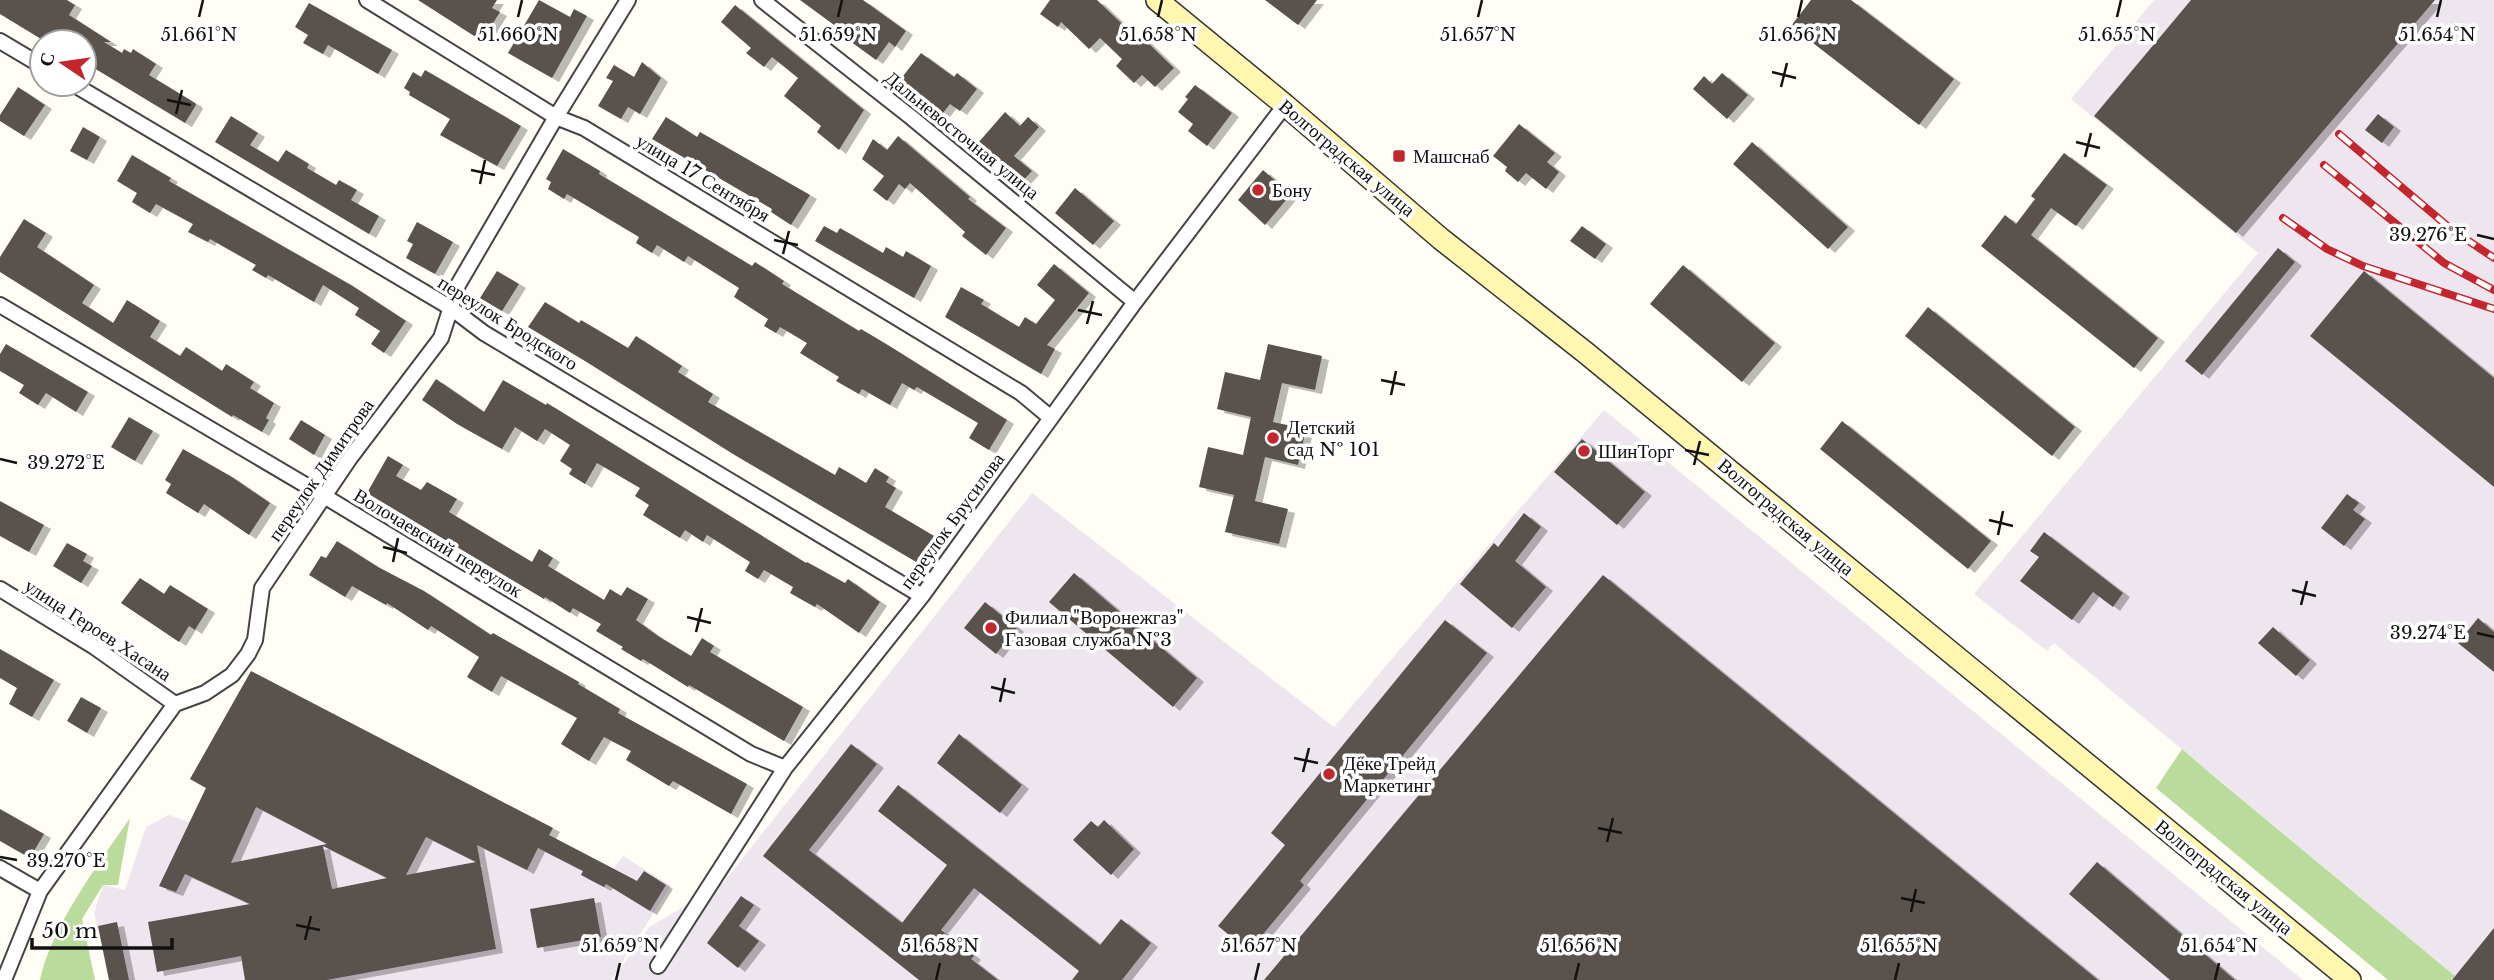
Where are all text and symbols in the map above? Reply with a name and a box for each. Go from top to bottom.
text: 51.661°N [161,24,237,46]
text: 51.660°N [477,24,559,46]
text: 51.659°N [799,24,877,46]
text: 51.658°N [1119,24,1197,46]
text: 51.657°N [1440,24,1516,46]
text: 51.656°N [1759,24,1837,46]
text: 51.655°N [2078,24,2156,46]
text: 51.654°N [2398,24,2476,46]
north arrow [28,28,98,98]
text: С [34,50,60,69]
street label: Дальневосточная улица [880,66,1044,205]
street label: Волгоградская улица [1274,94,1420,222]
street label: улица 17 Сентября [632,129,774,227]
place label: Машснаб [1413,145,1490,168]
marker: Машснаб [1391,148,1407,164]
place label: Бону [1272,179,1313,202]
marker: Бону [1250,182,1266,198]
text: 39.276°E [2389,224,2467,246]
street label: переулок Бродского [434,271,582,375]
street label: переулок Димитрова [263,394,379,546]
place label: Детский сад № 101 [1287,416,1380,461]
marker: Детский сад № 101 [1265,430,1281,446]
place label: ШинТорг [1598,440,1675,463]
marker: ШинТорг [1576,443,1592,459]
street label: переулок Брусилова [895,448,1009,594]
text: 39.272°E [27,452,105,474]
street label: Волгоградская улица [1713,453,1859,581]
street label: Волочаевский переулок [350,484,527,603]
street label: улица Героев Хасана [20,574,176,686]
place label: Филиал "Воронежгаз" Газовая служба №3 [1005,606,1184,651]
marker: Филиал "Воронежгаз" Газовая служба №3 [983,620,999,636]
text: 39.274°E [2390,622,2466,644]
place label: Дёке Трейд Маркетинг [1343,752,1436,797]
marker: Дёке Трейд Маркетинг [1321,766,1337,782]
street label: Волгоградская улица [2150,814,2298,940]
text: 39.270°E [26,850,106,872]
scale bar [32,906,172,950]
text: 50 m [42,918,98,944]
text: 51.659°N [581,935,659,957]
text: 51.658°N [901,935,979,957]
text: 51.657°N [1221,935,1297,957]
text: 51.656°N [1540,935,1618,957]
text: 51.655°N [1860,935,1938,957]
text: 51.654°N [2180,935,2258,957]

